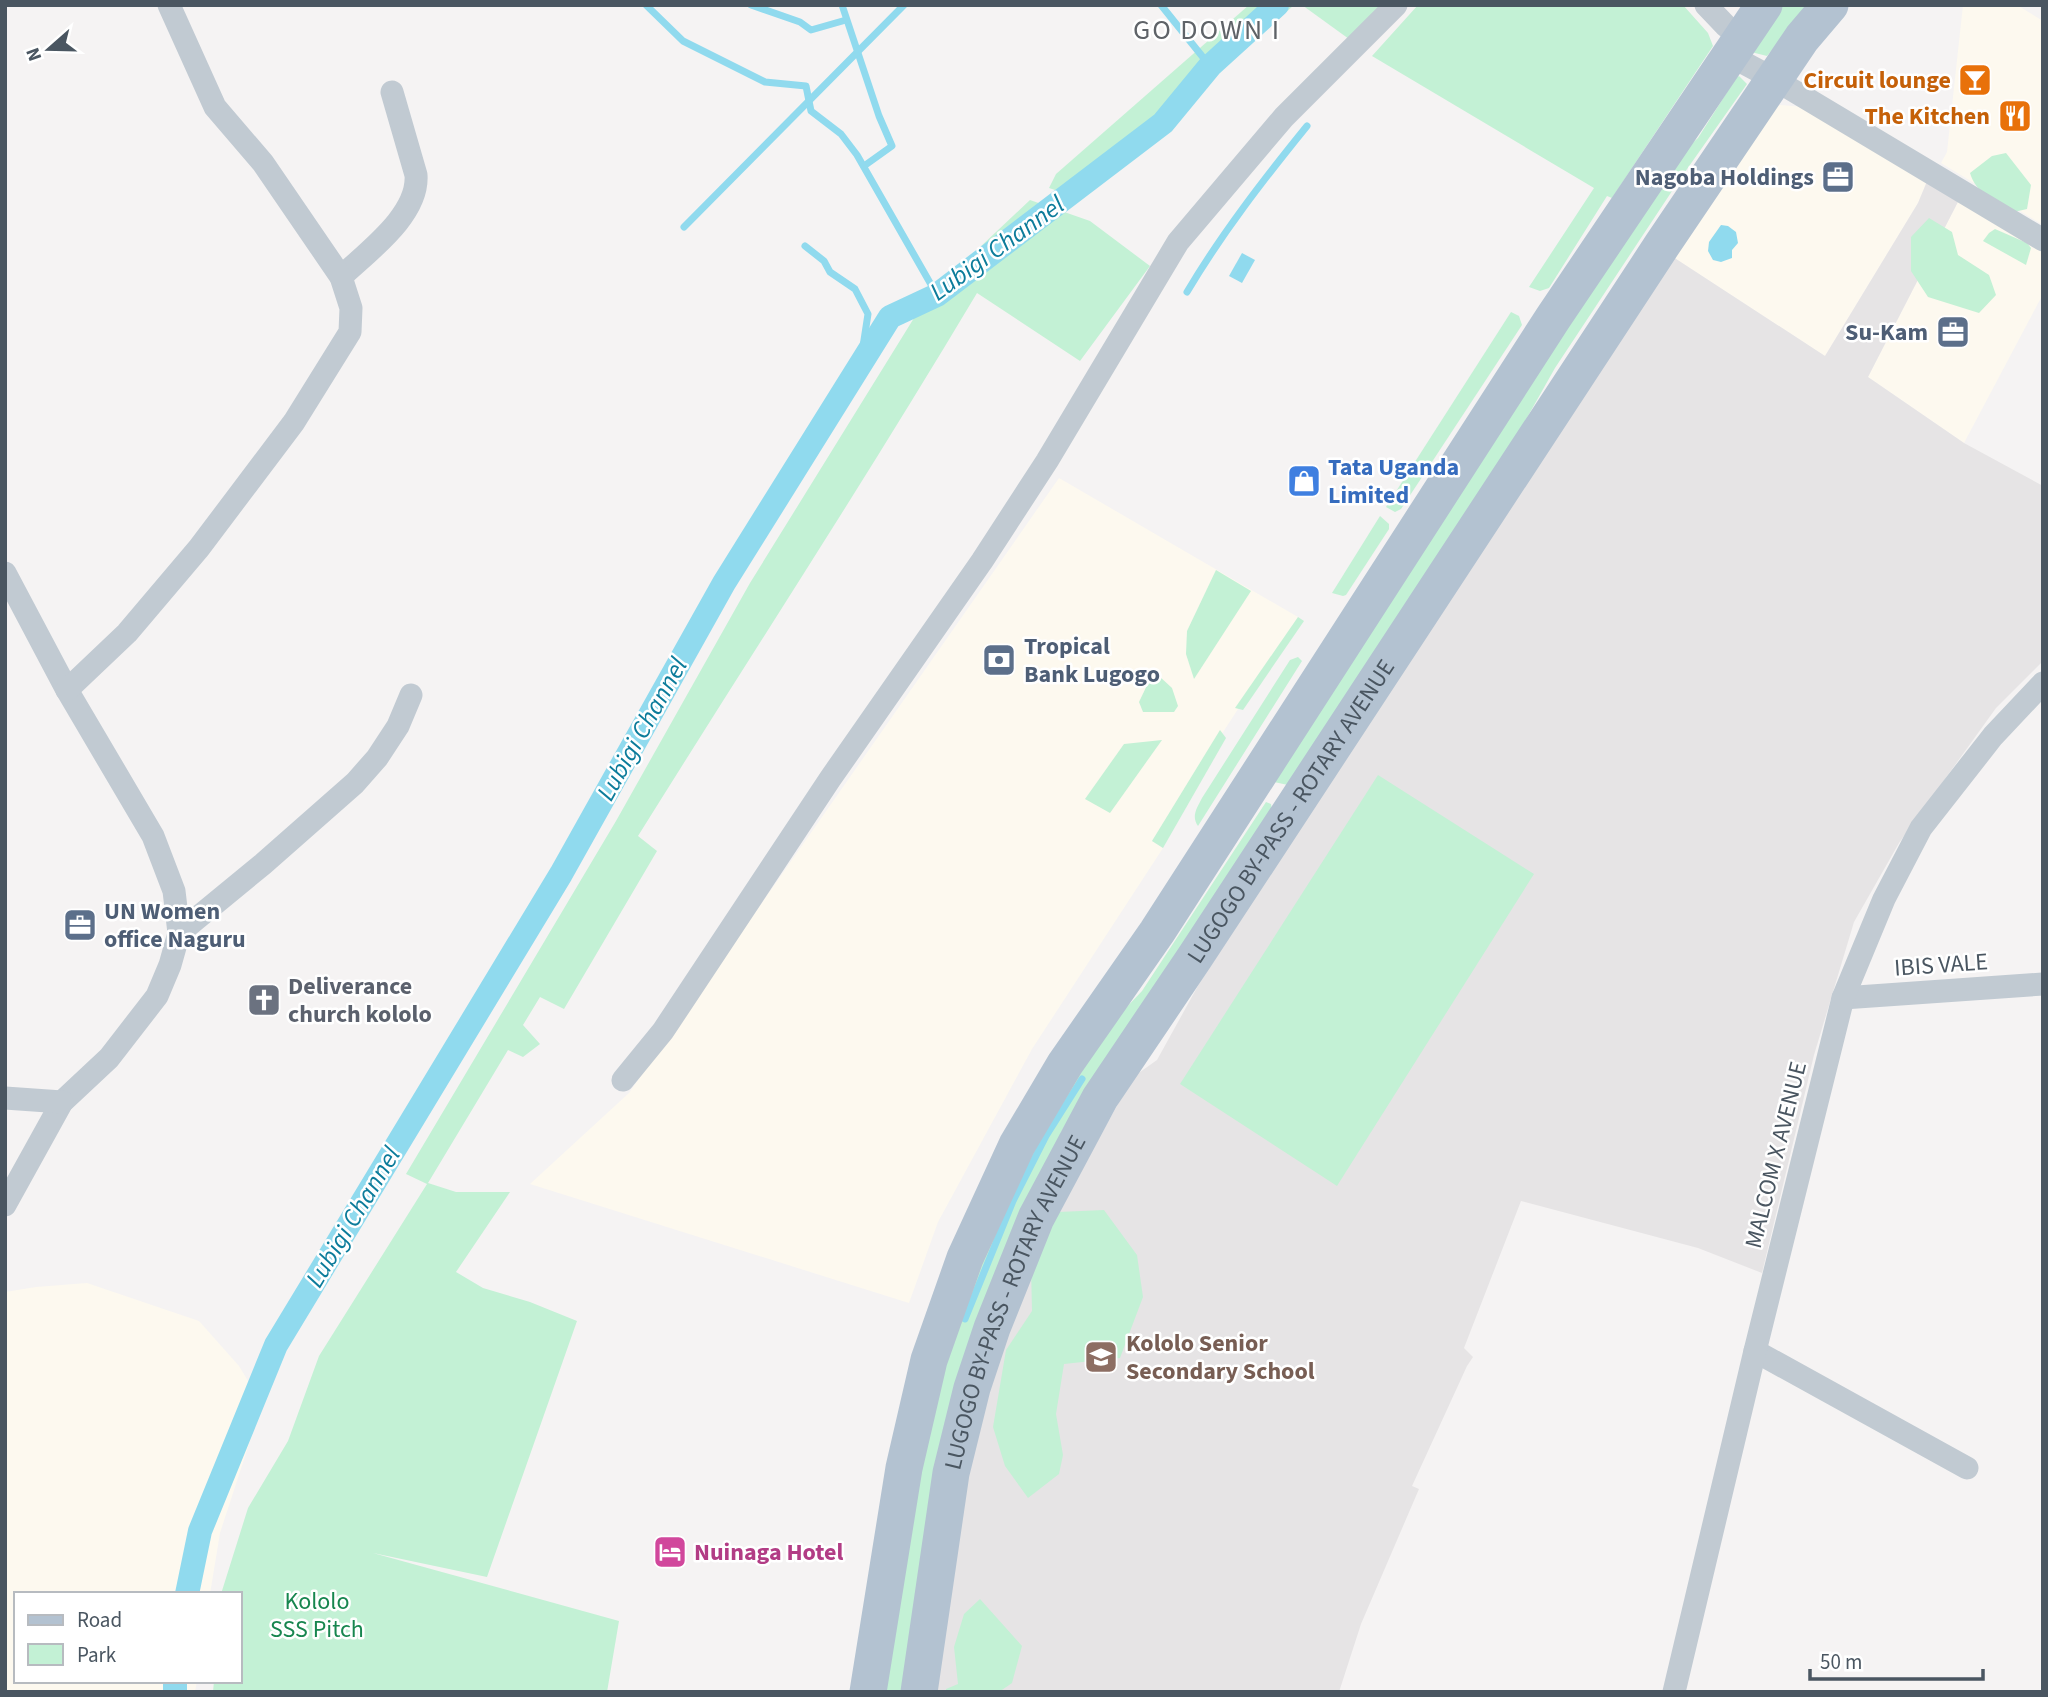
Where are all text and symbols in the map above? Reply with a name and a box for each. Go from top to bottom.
district label: GO DOWN I [1133,10,1281,50]
north arrow [14,14,84,84]
text: N [20,44,49,65]
bar icon: Circuit lounge [1956,61,1994,99]
place label: Circuit lounge [1803,63,1951,98]
restaurant icon: The Kitchen [1996,97,2034,135]
place label: The Kitchen [1865,99,1990,134]
office icon: Nagoba Holdings [1819,158,1857,196]
place label: Nagoba Holdings [1635,160,1814,195]
water label: Lubigi Channel [922,186,1072,310]
office icon: Su-Kam [1934,313,1972,351]
place label: Su-Kam [1845,315,1928,350]
place label: Tata Uganda Limited [1328,450,1459,513]
shop icon: Tata Uganda Limited [1285,462,1323,500]
place label: Tropical Bank Lugogo [1024,629,1160,692]
bank icon: Tropical Bank Lugogo [980,641,1018,679]
water label: Lubigi Channel [587,650,697,807]
street label: LUGOGO BY-PASS - ROTARY AVENUE [1178,652,1403,970]
place label: UN Women office Naguru [104,894,246,957]
office icon: UN Women office Naguru [61,906,99,944]
street label: IBIS VALE [1893,944,1989,986]
place label: Deliverance church kololo [288,969,432,1032]
church icon: Deliverance church kololo [245,981,283,1019]
street label: MALCOM X AVENUE [1736,1058,1816,1252]
street label: LUGOGO BY-PASS - ROTARY AVENUE [935,1129,1095,1473]
water label: Lubigi Channel [296,1139,410,1295]
place label: Kololo Senior Secondary School [1126,1326,1315,1389]
school or university icon: Kololo Senior Secondary School [1082,1338,1120,1376]
hotel icon: Nuinaga Hotel [651,1533,689,1571]
place label: Nuinaga Hotel [694,1535,843,1570]
park label: Kololo SSS Pitch [270,1584,364,1647]
legend [14,1592,242,1683]
text: Road [77,1605,122,1635]
scale bar [1810,1638,1983,1682]
text: Park [77,1640,117,1670]
text: 50 m [1820,1647,1862,1677]

